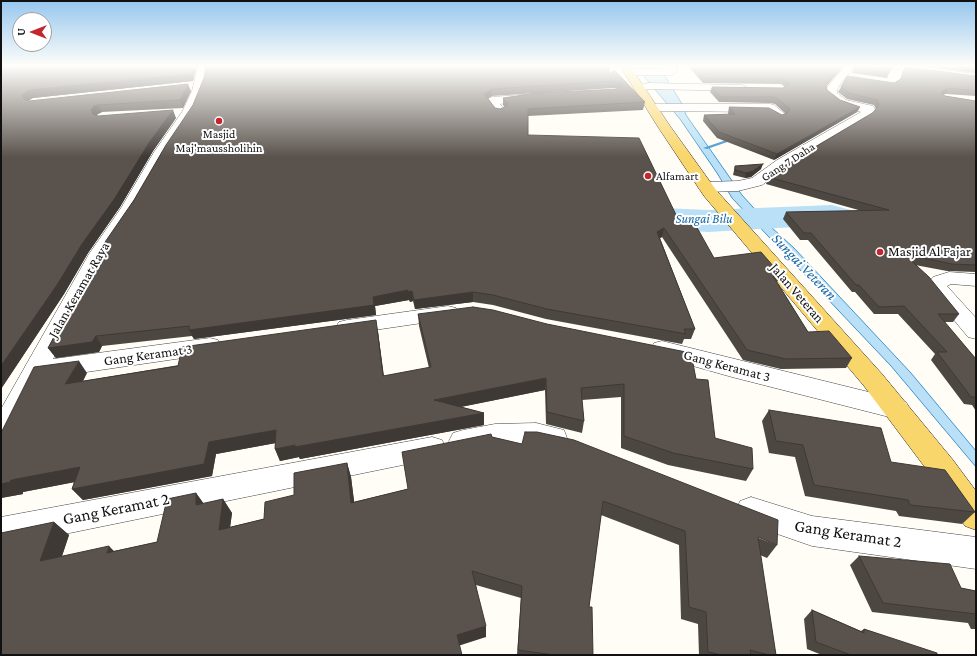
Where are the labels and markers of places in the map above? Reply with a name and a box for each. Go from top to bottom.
marker: Masjid Maj'maussholihin [214,116,224,126]
place label: Masjid Maj'maussholihin [176,127,262,155]
place label: Alfamart [656,169,699,183]
marker: Alfamart [643,171,653,181]
place label: Masjid Al Fajar [888,244,971,260]
marker: Masjid Al Fajar [875,247,885,257]

